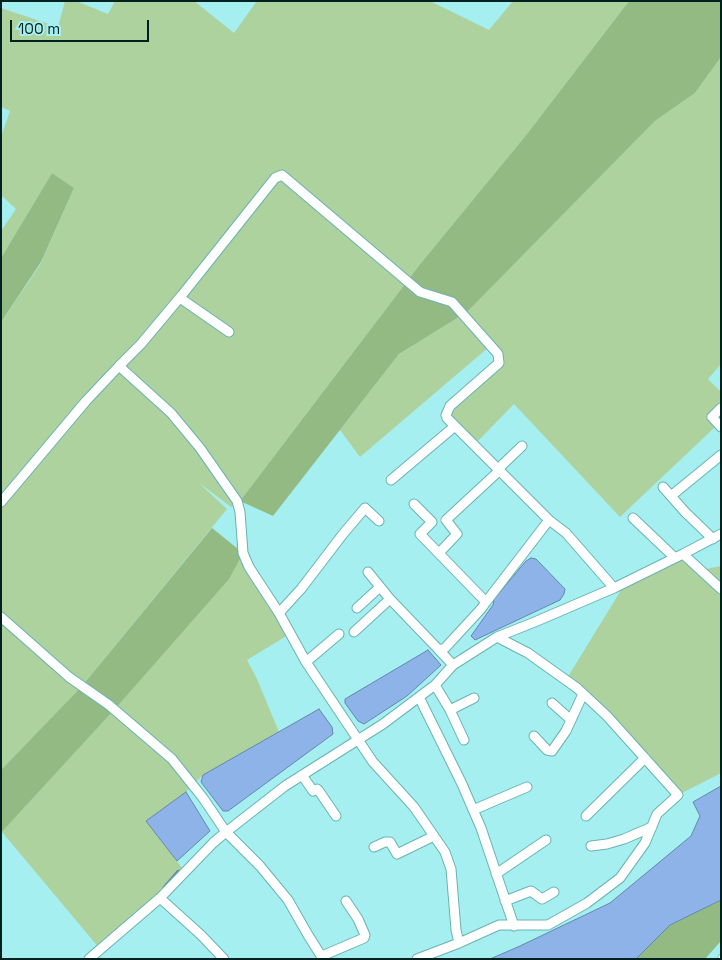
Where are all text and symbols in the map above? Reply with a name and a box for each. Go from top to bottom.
scale bar [12,10,151,42]
text: 100 m [18,19,60,38]

